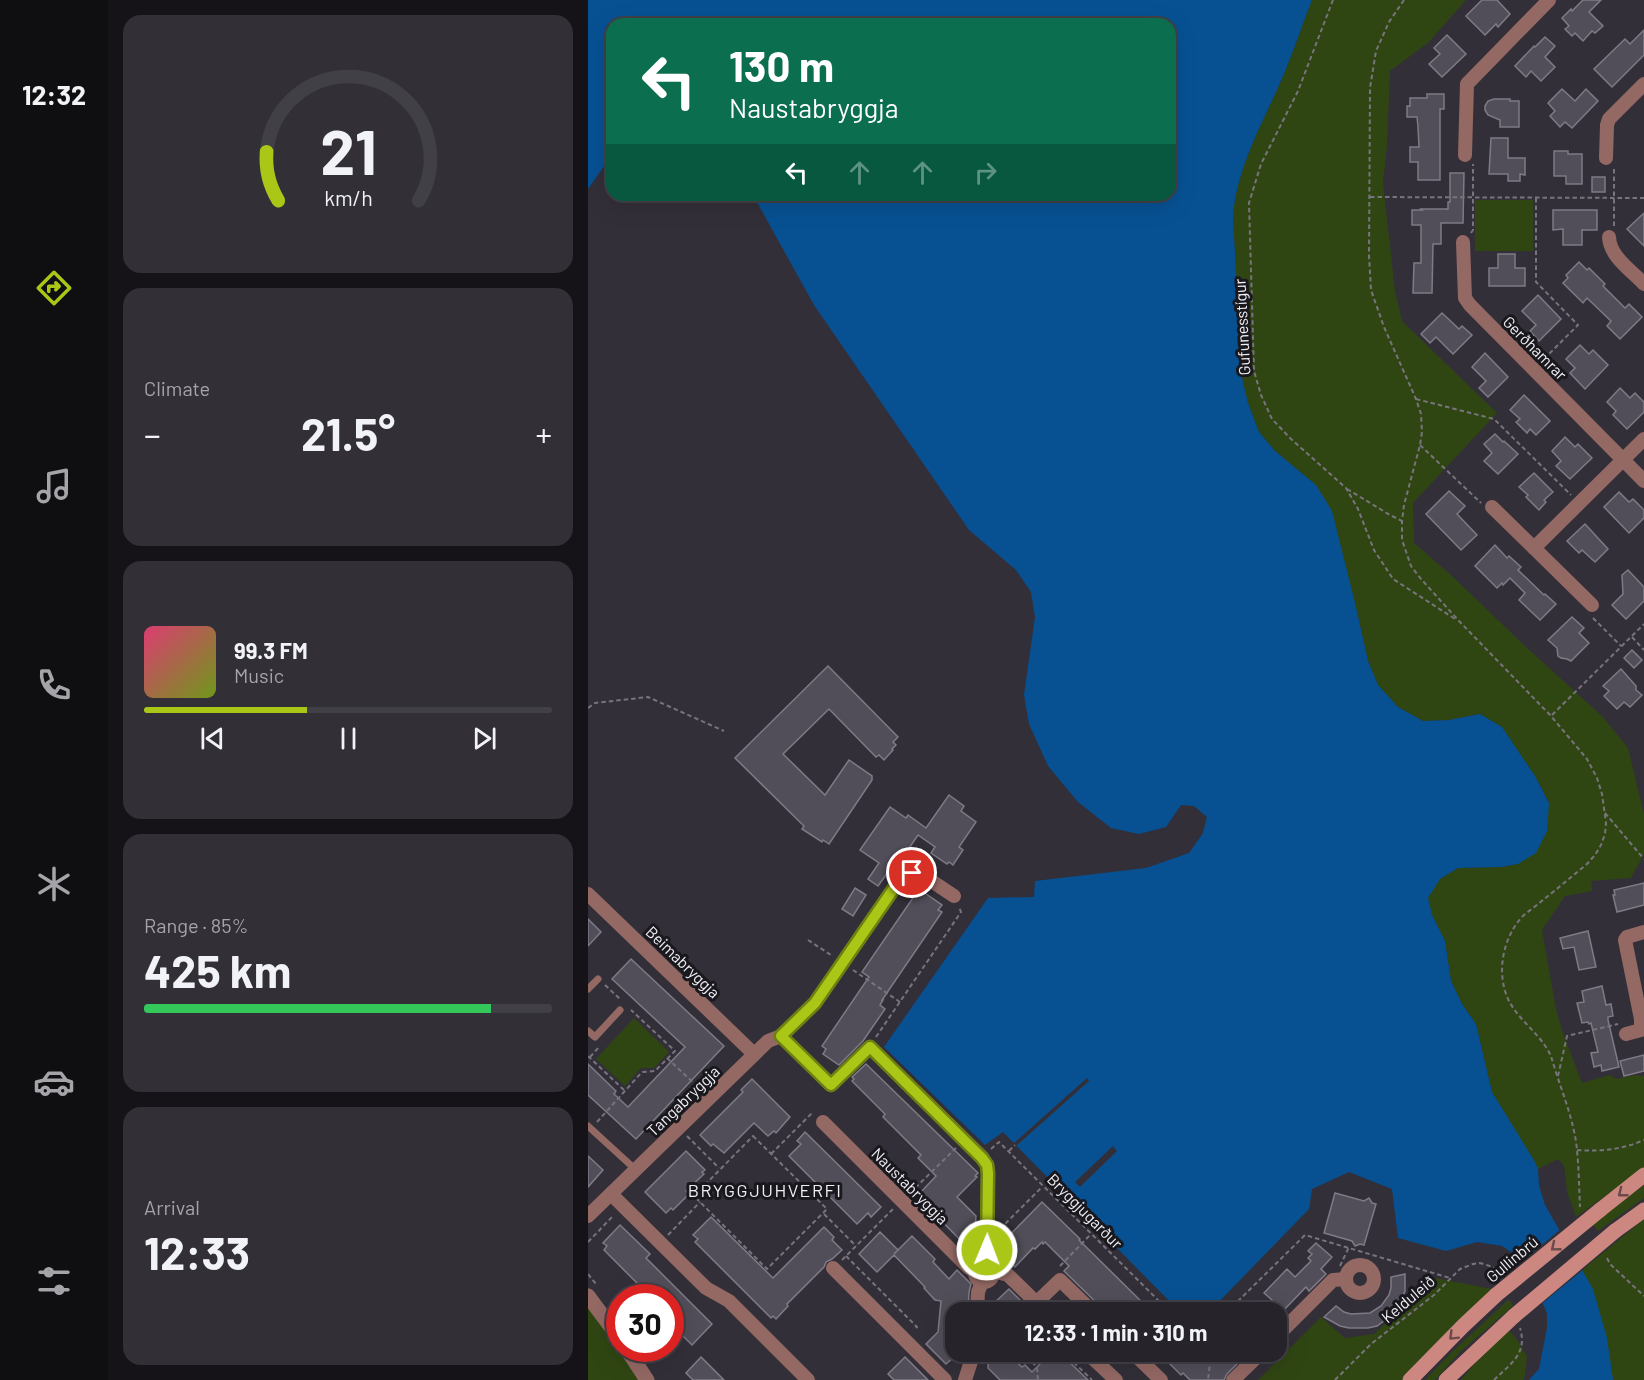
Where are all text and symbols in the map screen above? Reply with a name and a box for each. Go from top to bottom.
text: 130 m [729,40,834,90]
icon: left [630,42,708,120]
text: 12:32 [22,78,86,110]
text: Naustabryggja [729,91,899,123]
text: 21 [320,113,376,187]
icon: left [780,156,813,189]
icon: ahead [843,156,876,189]
icon: ahead [906,156,939,189]
icon: right [969,156,1002,189]
text: km/h [324,185,372,210]
icon: directions [33,267,75,309]
street label: Gufunesstígur [1229,278,1254,376]
street label: Gerðhamrar [1500,312,1571,384]
text: Climate [144,376,210,400]
text: 21.5° [301,406,395,460]
text: − [144,414,161,454]
text: + [536,414,552,454]
icon: music [33,465,75,507]
text: 99.3 FM [234,637,308,663]
text: Music [234,663,284,687]
icon: phone [33,664,75,706]
icon: previous [196,722,229,755]
icon: pause [332,722,365,755]
icon: next [468,722,501,755]
pin [886,847,937,898]
icon: arrive [895,856,928,889]
icon: climate [33,863,75,905]
text: Range · 85% [144,913,248,937]
street label: Beimabryggja [642,922,724,1002]
text: 425 km [144,943,291,997]
icon: car [33,1061,75,1103]
street label: Tangabryggja [642,1061,723,1140]
street label: Naustabryggja [868,1143,953,1228]
street label: Bryggjugarður [1044,1169,1127,1252]
district label: BRYGGJUHVERFI [688,1179,842,1201]
one-way arrow [1618,1185,1629,1196]
text: Arrival [144,1195,200,1219]
position arrow [955,1218,1019,1282]
text: 12:33 [144,1225,250,1279]
street label: Gullinbrú [1482,1232,1541,1286]
one-way arrow [1551,1239,1562,1250]
icon: filters [33,1260,75,1302]
street label: Kelduleið [1377,1271,1438,1326]
speed limit sign: 30 [606,1284,684,1362]
text: 12:33 · 1 min · 310 m [1025,1319,1207,1345]
one-way arrow [1450,1328,1461,1339]

